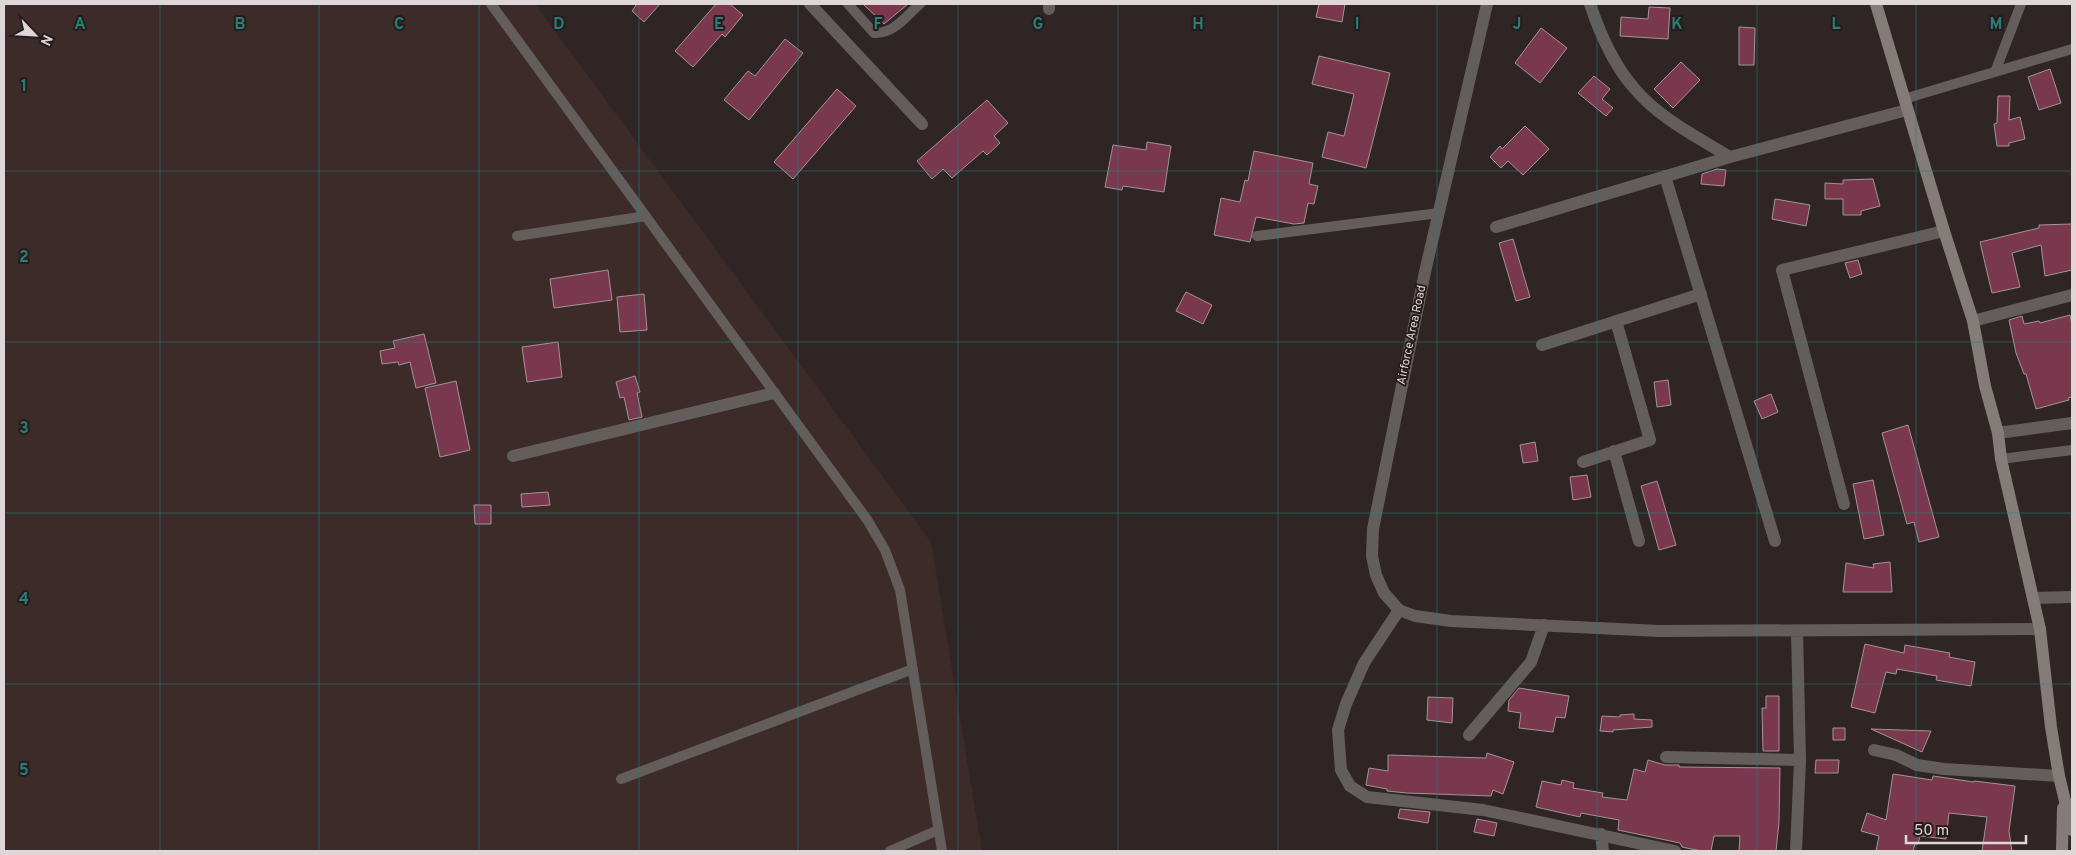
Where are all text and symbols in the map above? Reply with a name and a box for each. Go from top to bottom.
north arrow [10,10,60,60]
text: A [74,15,86,35]
text: B [234,15,246,35]
text: C [394,15,404,35]
text: D [553,15,565,35]
text: E [714,15,724,35]
text: F [873,15,883,35]
text: G [1033,15,1043,35]
text: H [1192,15,1204,35]
text: I [1355,15,1359,35]
text: J [1513,15,1521,35]
text: K [1671,15,1683,35]
text: L [1831,15,1841,35]
text: M [1990,15,2002,35]
text: N [36,32,55,48]
text: 1 [21,77,27,97]
text: 2 [19,248,29,268]
street label: Airforce Area Road [1394,284,1430,386]
text: 3 [19,419,29,439]
text: 4 [19,590,29,610]
text: 5 [19,761,29,781]
scale bar [1906,812,2026,844]
text: 50 m [1914,822,1949,841]

